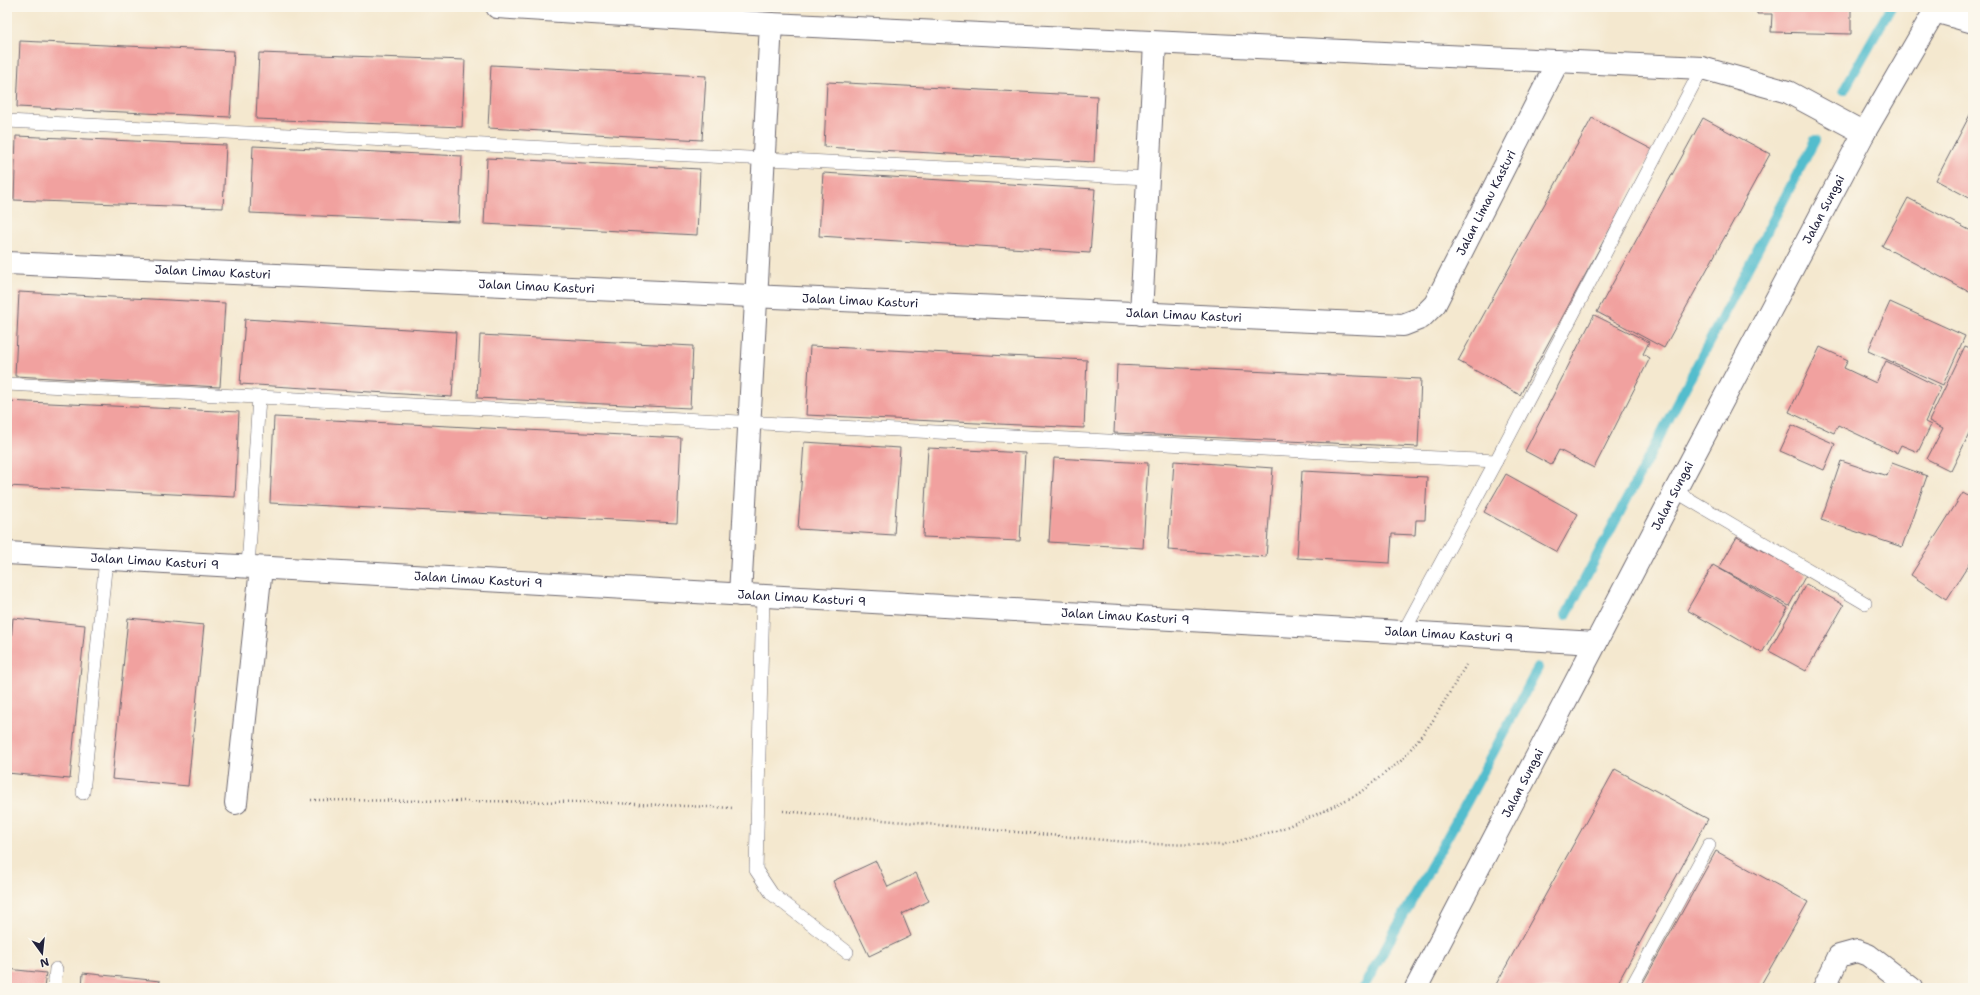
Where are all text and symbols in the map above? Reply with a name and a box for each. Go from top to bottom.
street label: Jalan Limau Kasturi [1453,147,1520,258]
street label: Jalan Sungai [1799,172,1848,247]
street label: Jalan Limau Kasturi [154,262,271,283]
street label: Jalan Limau Kasturi [478,276,595,297]
street label: Jalan Limau Kasturi [802,290,919,311]
street label: Jalan Limau Kasturi [1125,305,1242,326]
street label: Jalan Sungai [1648,459,1697,533]
street label: Jalan Limau Kasturi 9 [90,550,220,573]
street label: Jalan Limau Kasturi 9 [413,568,543,591]
street label: Jalan Limau Kasturi 9 [737,586,866,610]
street label: Jalan Limau Kasturi 9 [1060,605,1190,628]
street label: Jalan Limau Kasturi 9 [1384,623,1513,646]
street label: Jalan Sungai [1498,746,1547,820]
north arrow [22,933,62,973]
text: N [38,954,51,971]

